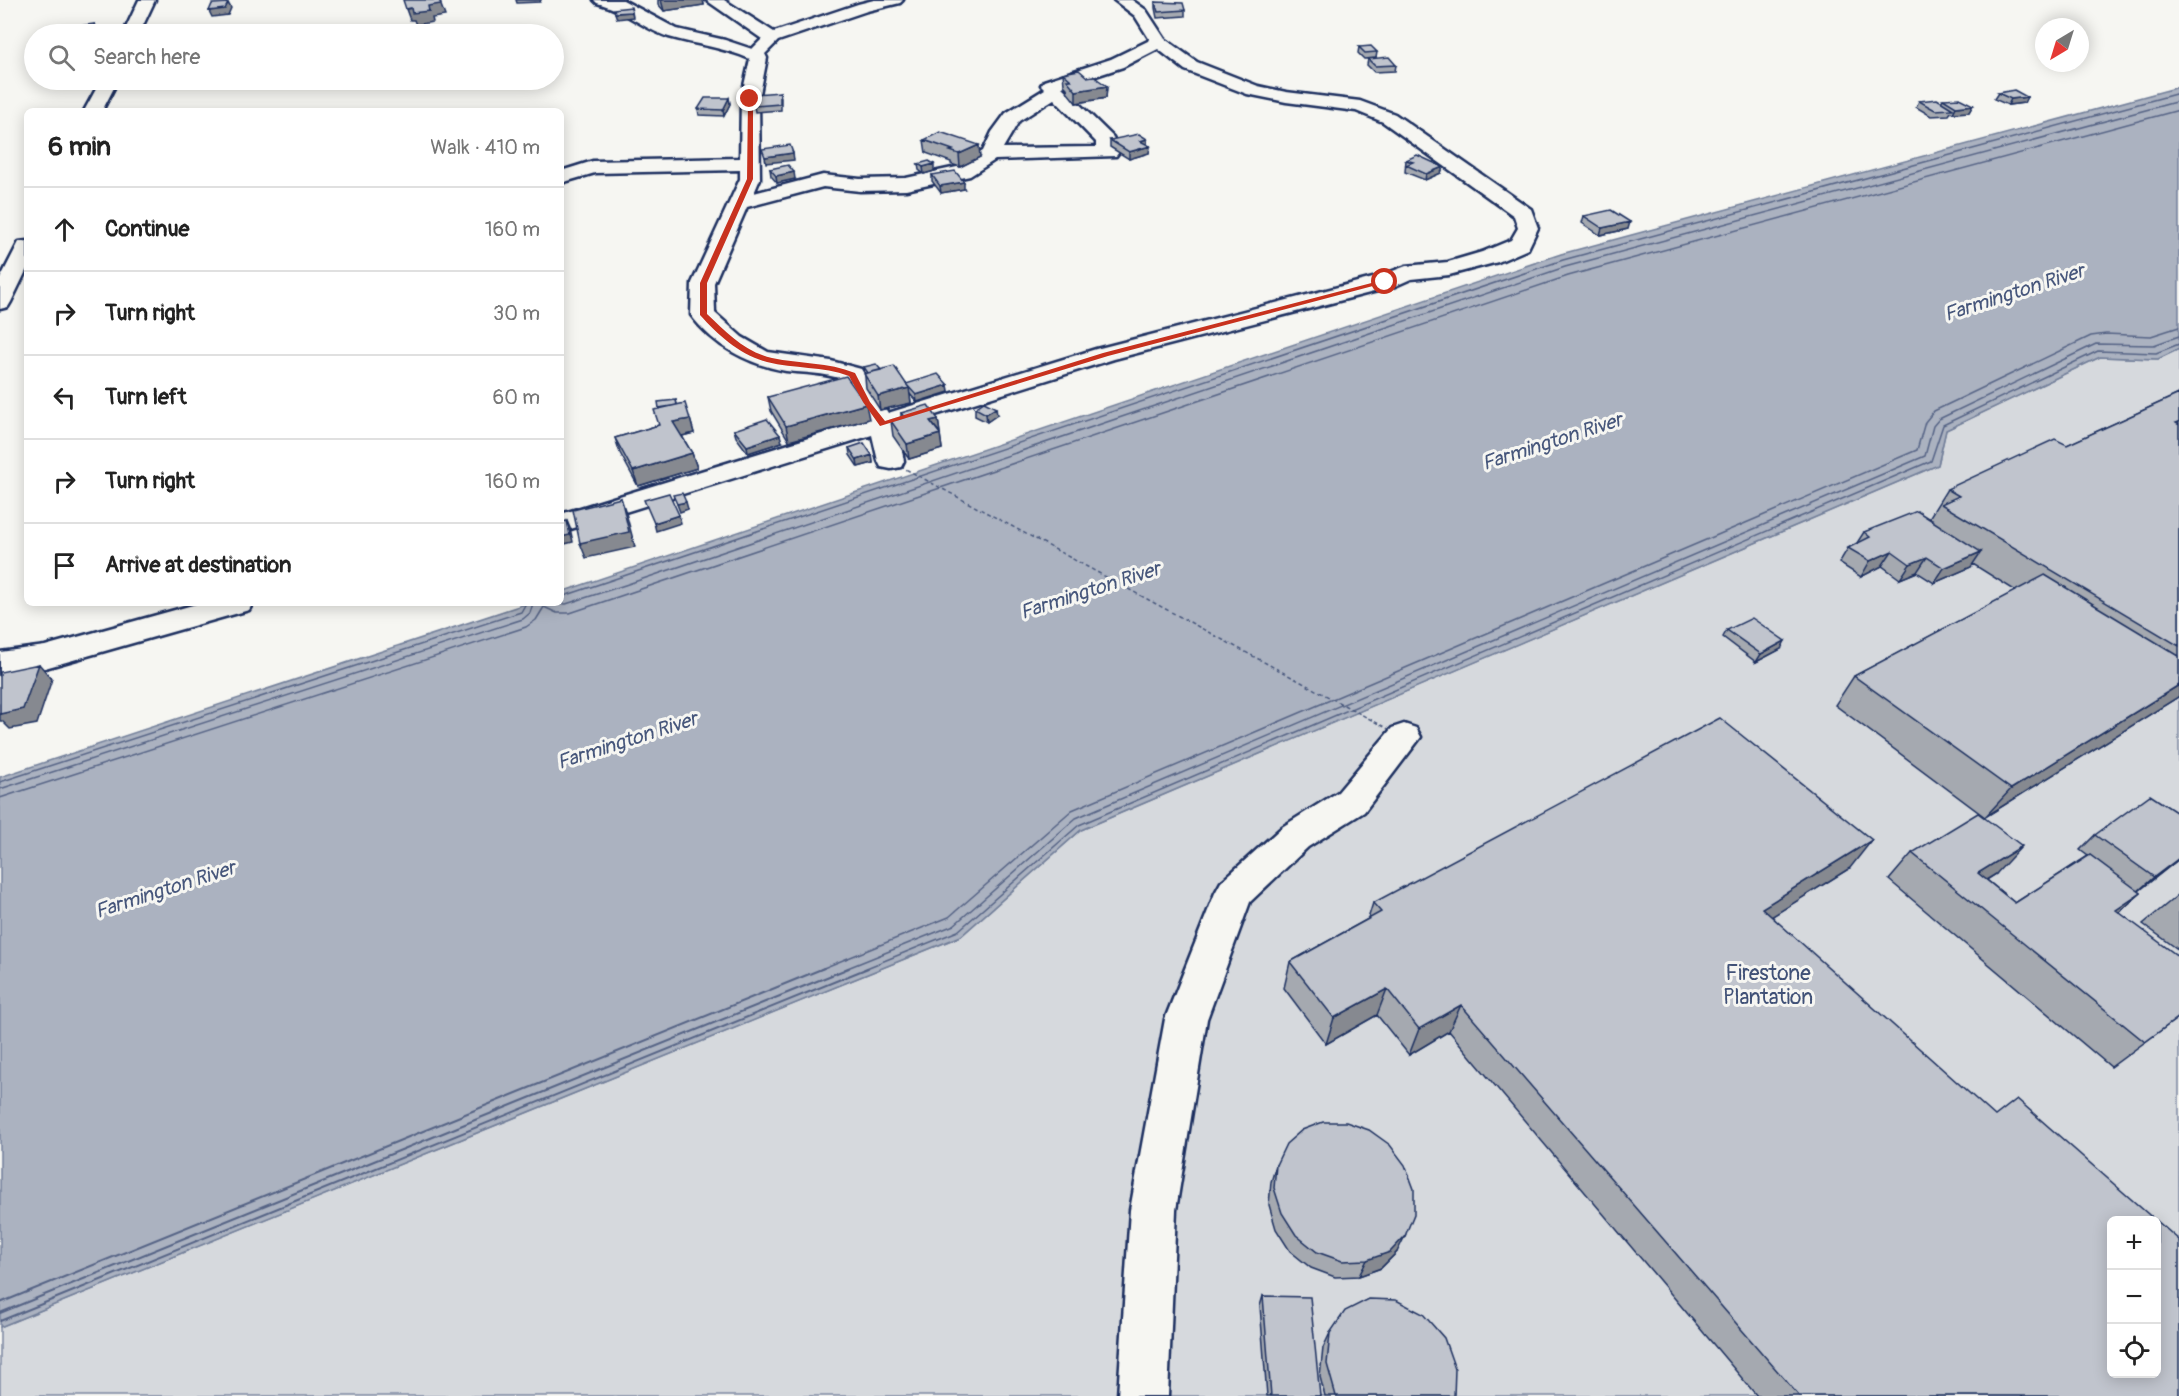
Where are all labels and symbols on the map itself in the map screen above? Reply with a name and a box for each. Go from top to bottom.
north arrow [2035,18,2089,72]
route end [736,85,762,111]
water label: Farmington River [1941,257,2090,327]
route start [1371,268,1397,294]
water label: Farmington River [1479,406,1628,476]
water label: Farmington River [1017,555,1166,625]
water label: Farmington River [554,705,703,775]
water label: Farmington River [92,854,241,924]
park label: Firestone Plantation [1723,960,1813,1011]

